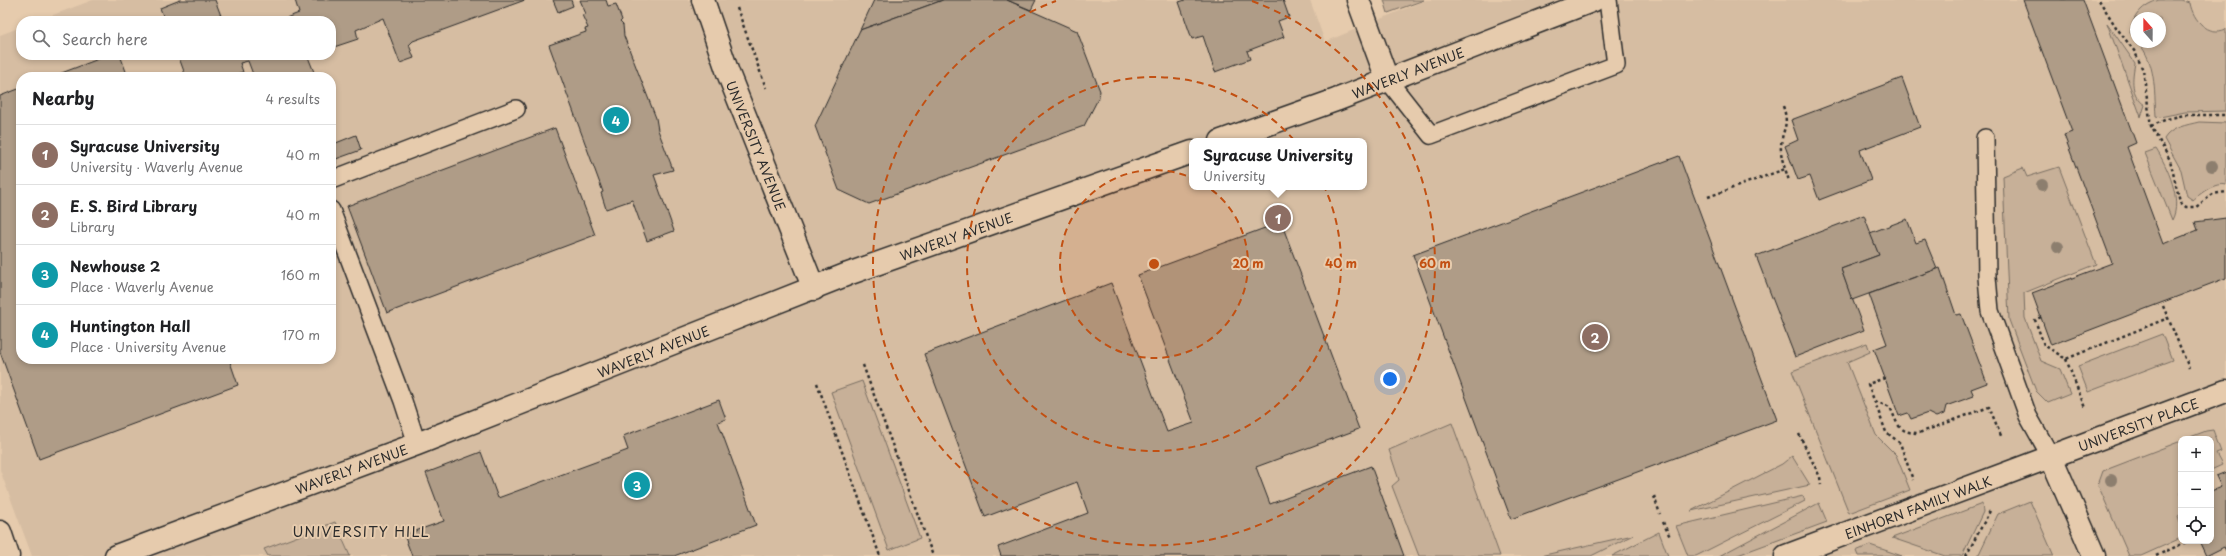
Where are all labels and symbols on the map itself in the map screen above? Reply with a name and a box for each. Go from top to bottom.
north arrow [2130,12,2166,48]
street label: WAVERLY AVENUE [1349,42,1467,103]
street label: UNIVERSITY AVENUE [722,77,791,213]
pin: 4 [603,105,629,135]
pin: 1 [1265,203,1291,233]
street label: WAVERLY AVENUE [897,207,1015,265]
text: 20 m [1232,254,1264,272]
text: 40 m [1325,254,1357,272]
text: 60 m [1419,254,1451,272]
centre of rings [1147,257,1161,271]
street label: WAVERLY AVENUE [594,320,712,381]
pin: 2 [1582,322,1608,352]
your location [1380,369,1400,389]
street label: UNIVERSITY PLACE [2075,393,2201,455]
street label: WAVERLY AVENUE [292,439,410,498]
pin: 3 [624,470,650,500]
street label: EINHORN FAMILY WALK [1842,470,1994,543]
district label: UNIVERSITY HILL [292,521,430,542]

